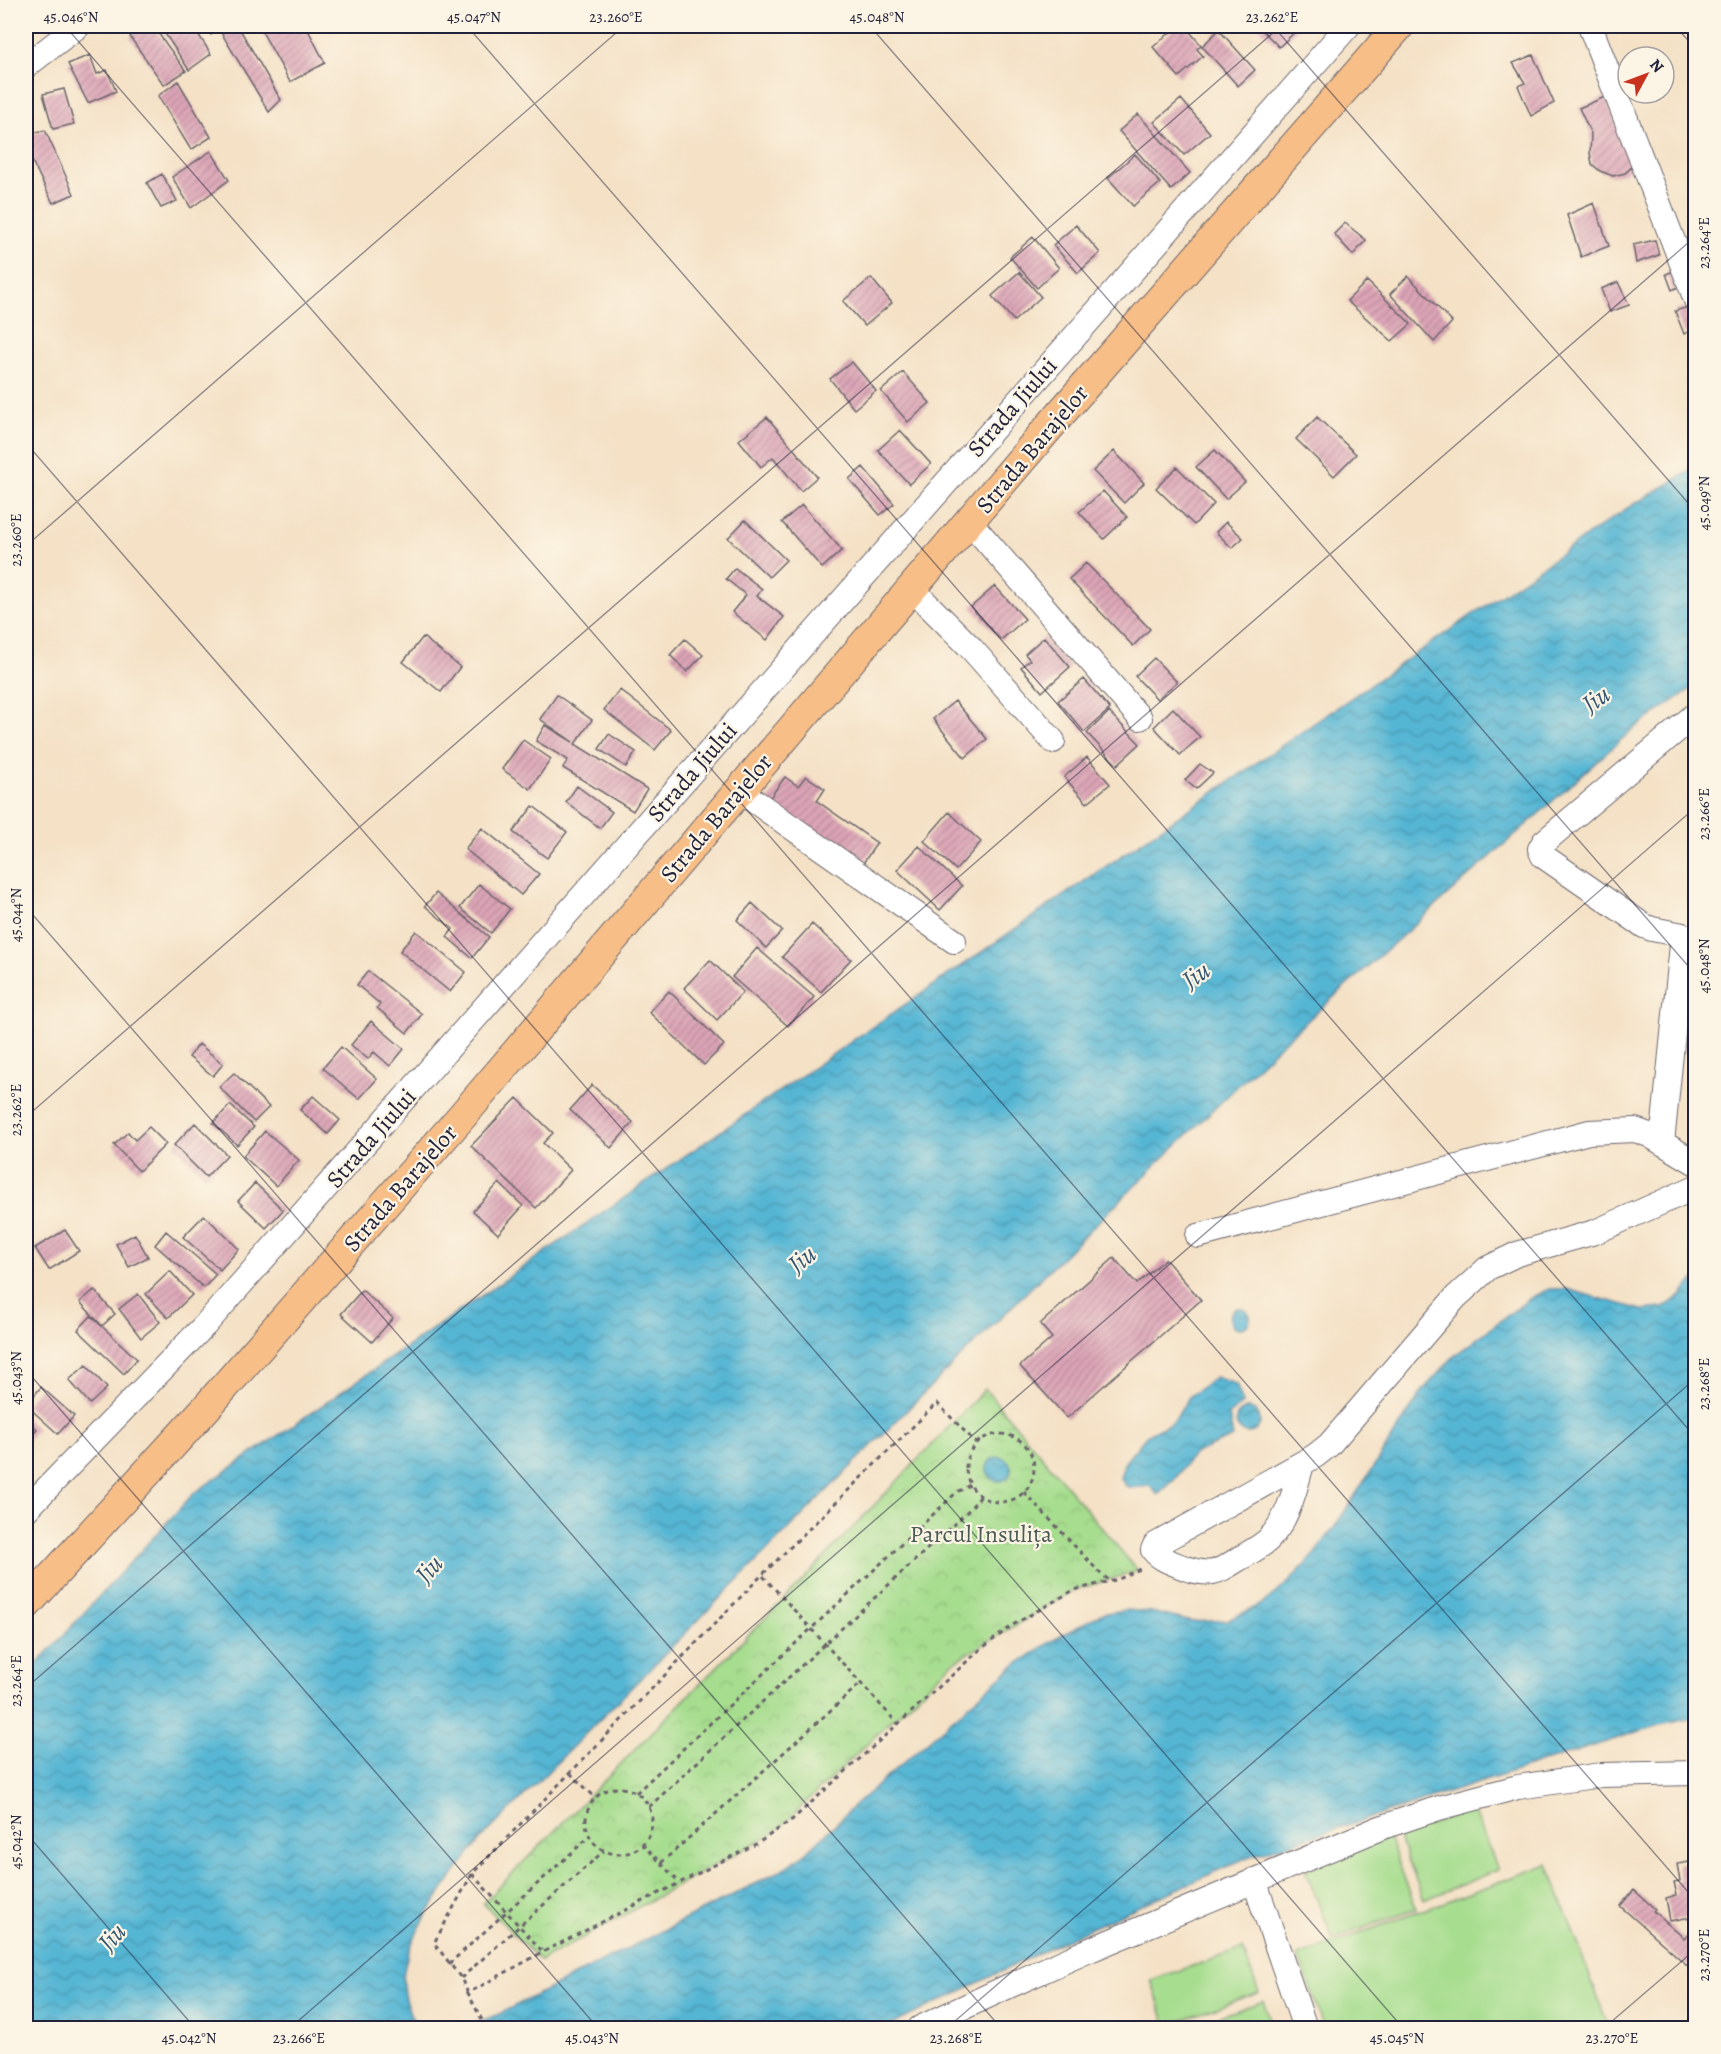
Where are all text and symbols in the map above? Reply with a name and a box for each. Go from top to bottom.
text: 45.046°N [44,7,99,27]
text: 45.047°N [447,7,501,27]
text: 23.260°E [589,7,643,27]
text: 45.048°N [849,7,905,27]
text: 23.262°E [1246,7,1298,27]
north arrow [1616,45,1676,105]
text: N [1644,54,1669,78]
text: 23.264°E [1694,217,1714,269]
street label: Strada Jiului [960,350,1064,464]
street label: Strada Barajelor [969,378,1095,520]
text: 45.049°N [1694,475,1714,530]
text: 23.260°E [6,513,26,567]
water label: Jiu [1574,677,1617,722]
street label: Strada Jiului [640,715,744,829]
street label: Strada Barajelor [653,747,779,889]
text: 23.266°E [1694,788,1714,840]
text: 45.044°N [6,887,26,942]
text: 45.048°N [1694,938,1714,994]
water label: Jiu [1174,953,1217,998]
street label: Strada Jiului [319,1081,423,1195]
text: 23.262°E [6,1084,26,1136]
street label: Strada Barajelor [336,1118,464,1258]
water label: Jiu [780,1237,824,1282]
text: 45.043°N [6,1351,26,1405]
text: 23.268°E [1694,1358,1714,1410]
park label: Parcul Insulița [910,1518,1053,1550]
water label: Jiu [406,1547,451,1591]
text: 23.264°E [6,1655,26,1707]
text: 45.042°N [6,1814,26,1870]
water label: Jiu [89,1915,134,1959]
text: 23.270°E [1694,1929,1714,1981]
text: 45.042°N [161,2028,217,2048]
text: 23.266°E [273,2028,325,2048]
text: 45.043°N [565,2028,619,2048]
text: 23.268°E [930,2028,982,2048]
text: 45.045°N [1370,2028,1424,2048]
text: 23.270°E [1586,2028,1638,2048]

